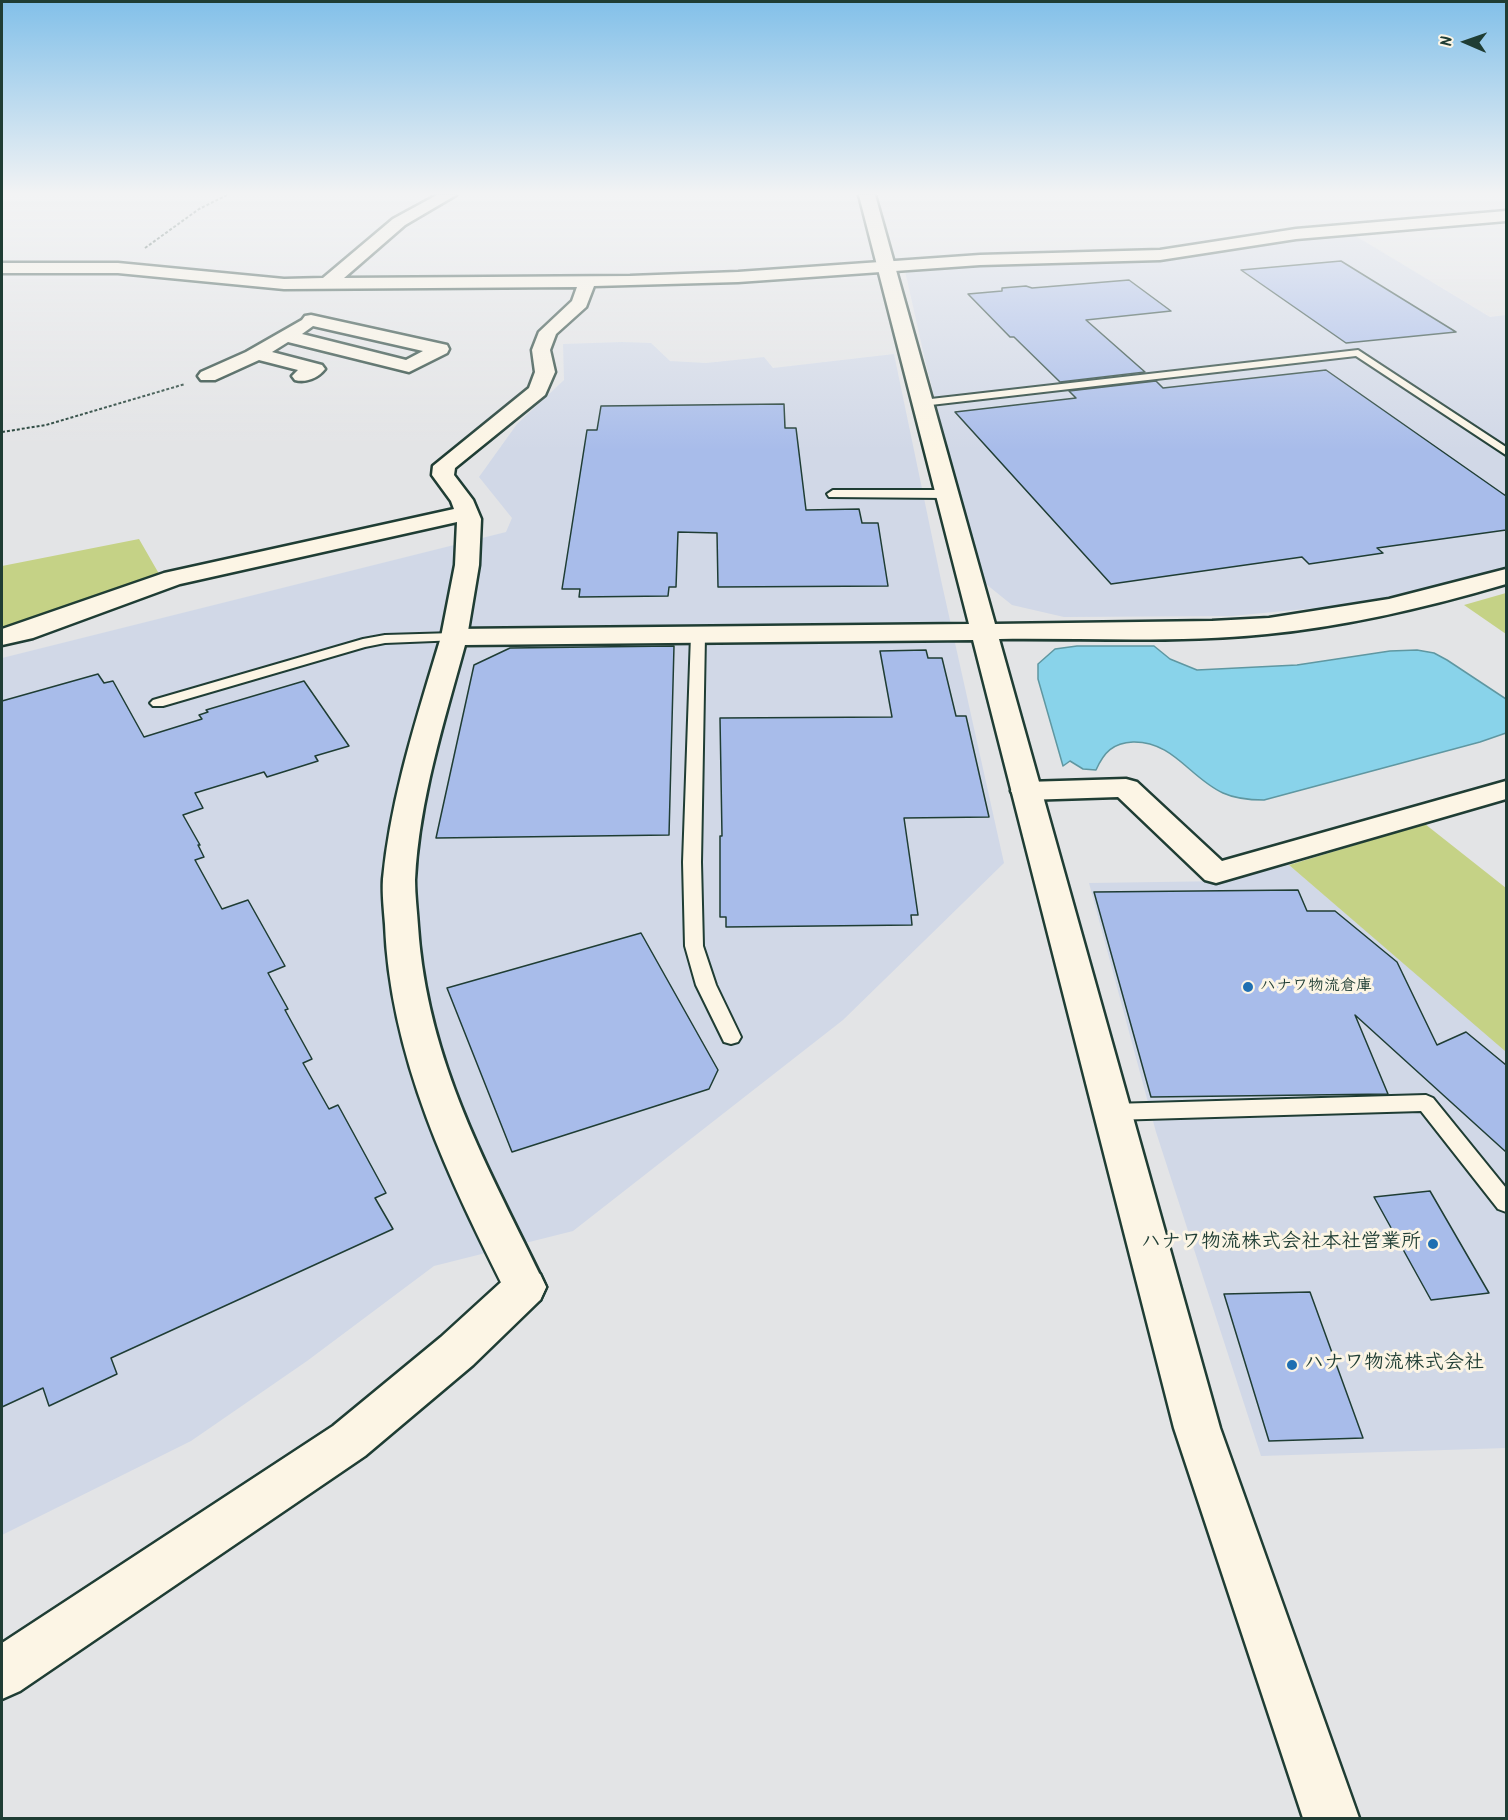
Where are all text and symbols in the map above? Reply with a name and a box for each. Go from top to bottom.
north arrow [1436,12,1496,72]
text: N [1435,36,1460,47]
place label: ハナワ物流倉庫 [1260,977,1372,997]
marker: ハナワ物流倉庫 [1241,980,1255,994]
place label: ハナワ物流株式会社本社営業所 [1141,1232,1421,1256]
marker: ハナワ物流株式会社本社営業所 [1426,1237,1440,1251]
place label: ハナワ物流株式会社 [1304,1353,1484,1377]
marker: ハナワ物流株式会社 [1285,1358,1299,1372]

